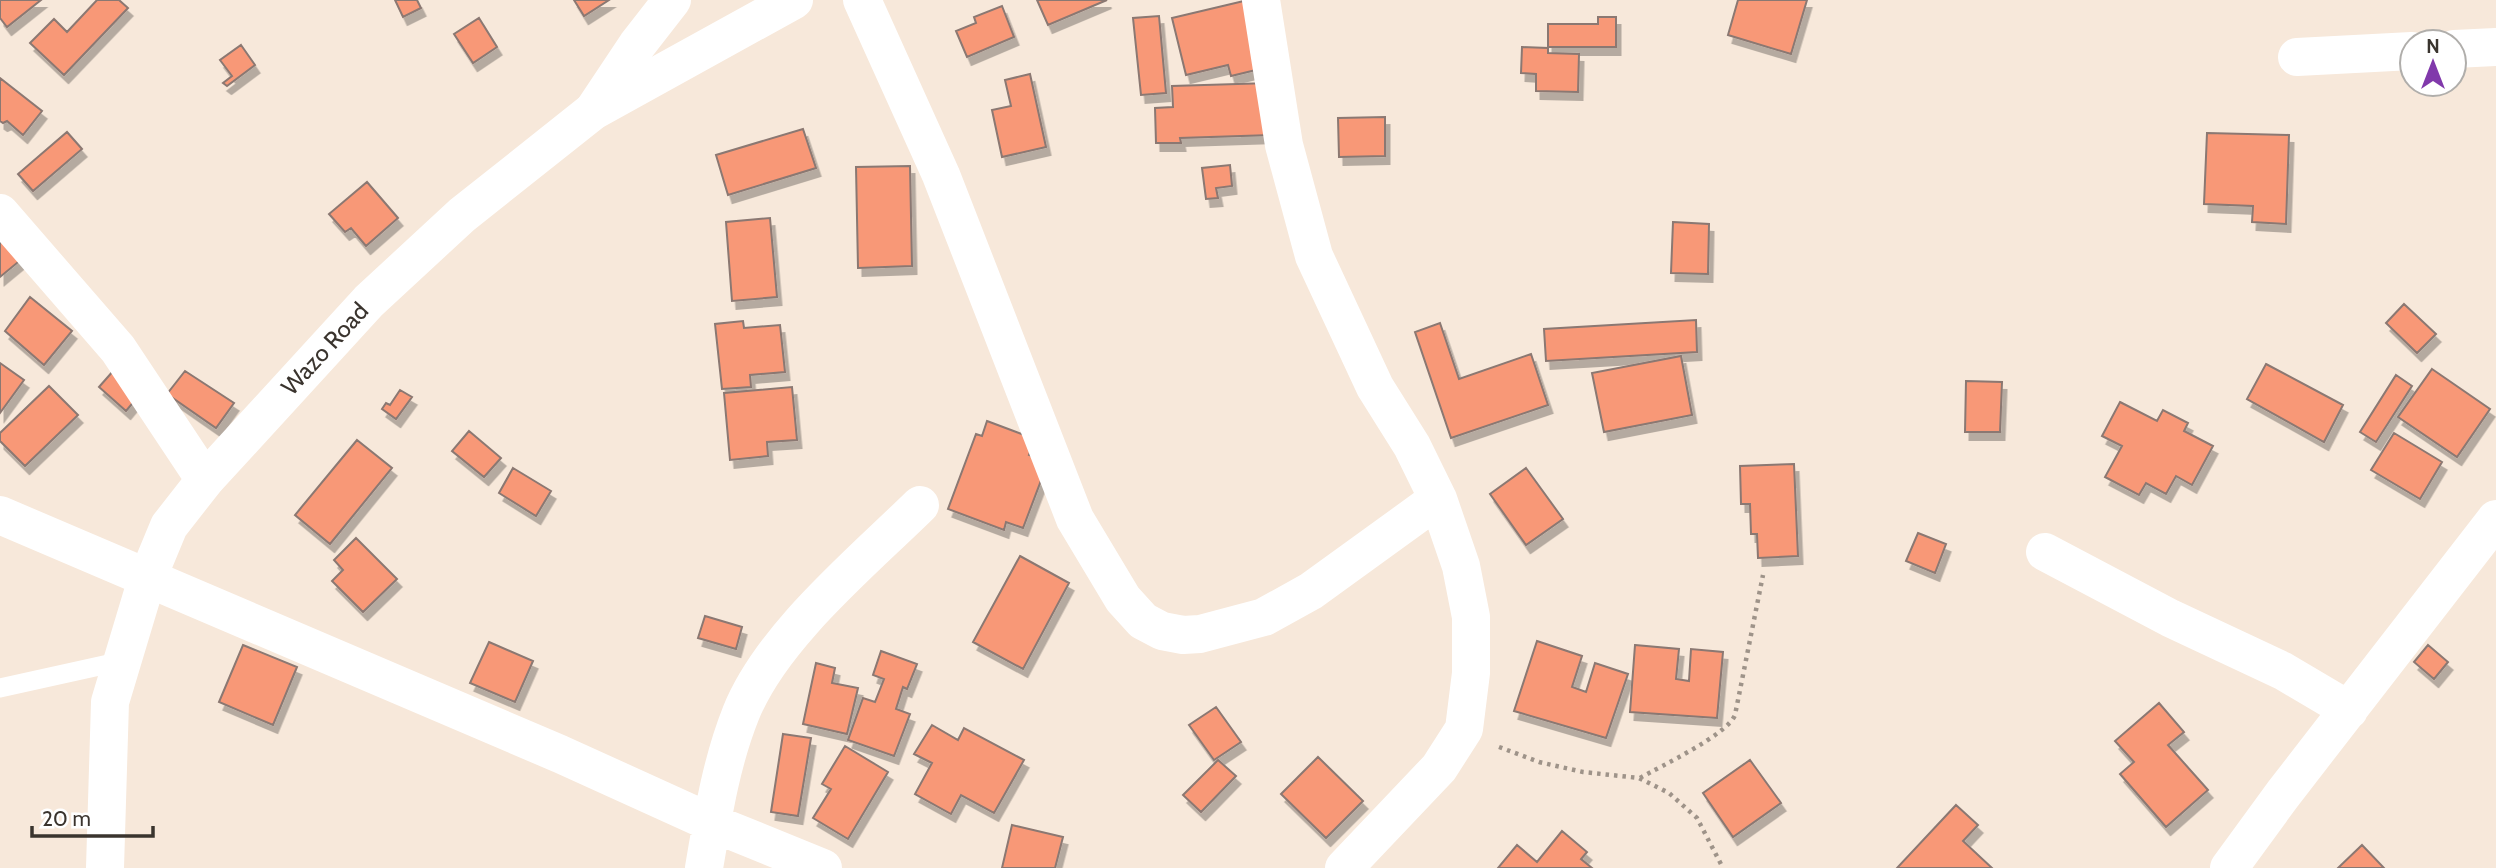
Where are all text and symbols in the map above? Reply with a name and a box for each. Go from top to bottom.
north arrow [2398,28,2468,98]
text: N [2426,35,2440,58]
street label: Wazo Road [275,296,374,401]
scale bar [32,794,152,838]
text: 20 m [42,806,91,831]

